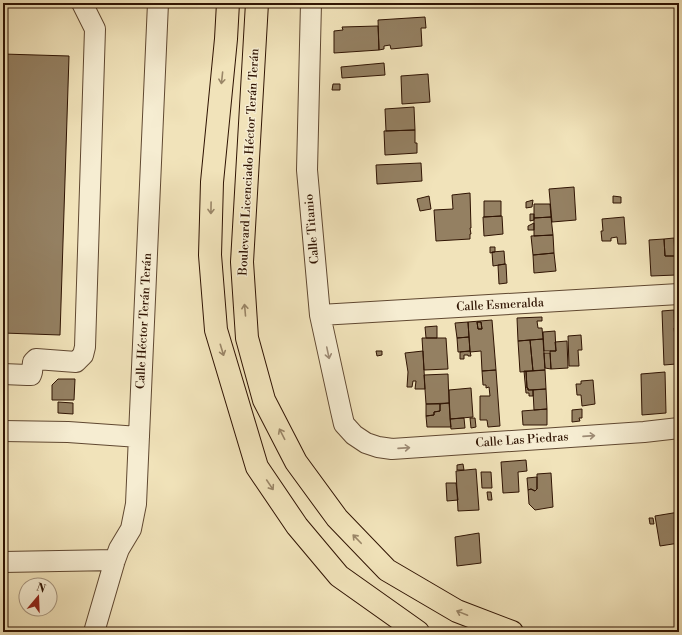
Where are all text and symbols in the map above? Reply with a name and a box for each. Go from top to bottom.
street label: Boulevard Licenciado Héctor Terán Terán [236,48,262,277]
one-way arrow [218,71,225,84]
street label: Calle Titanio [301,193,323,265]
one-way arrow [207,201,215,214]
street label: Calle Héctor Terán Terán [133,253,155,389]
street label: Calle Esmeralda [456,295,545,315]
one-way arrow [241,304,249,317]
one-way arrow [219,344,226,357]
one-way arrow [325,347,333,360]
one-way arrow [277,428,285,440]
street label: Calle Las Piedras [475,429,569,451]
one-way arrow [582,432,595,439]
one-way arrow [397,445,410,452]
one-way arrow [266,480,274,491]
one-way arrow [352,534,362,544]
north arrow [18,577,58,617]
text: N [35,580,48,597]
one-way arrow [457,608,469,616]

